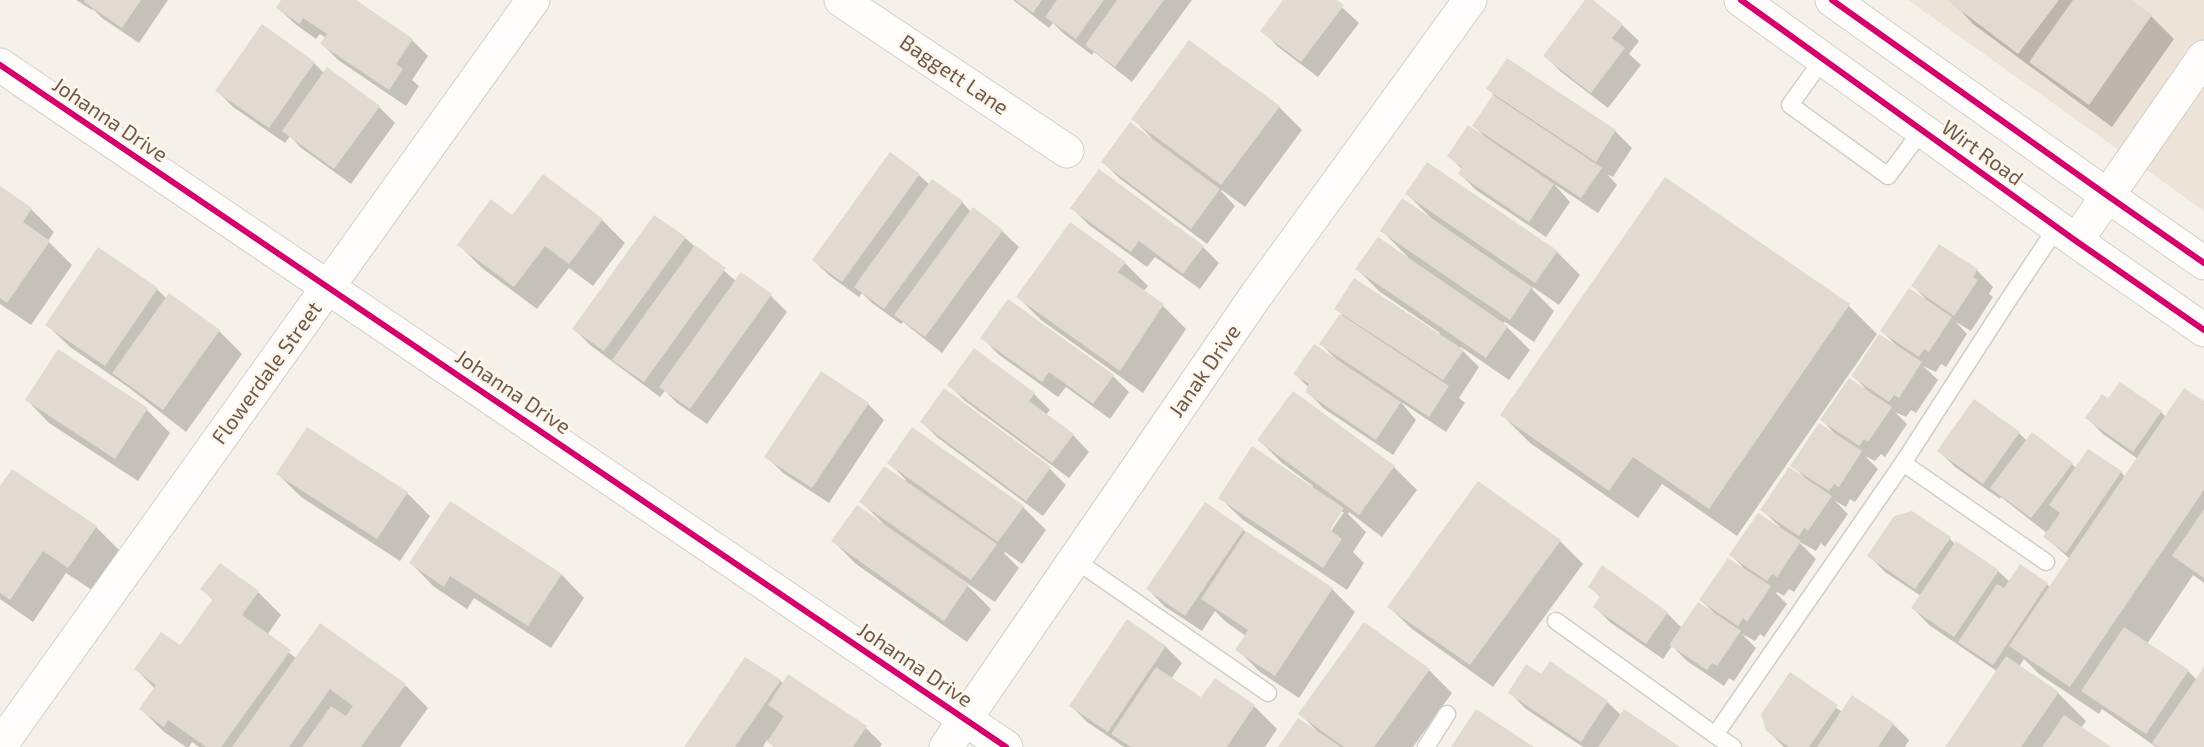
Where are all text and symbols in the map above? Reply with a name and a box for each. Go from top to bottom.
street label: Baggett Lane [895,29,1013,121]
street label: Johanna Drive [48,72,172,168]
street label: Wirt Road [1936,115,2028,191]
street label: Flowerdale Street [207,297,327,449]
street label: Janak Drive [1164,320,1246,422]
street label: Johanna Drive [451,344,575,440]
street label: Johanna Drive [853,617,977,713]

